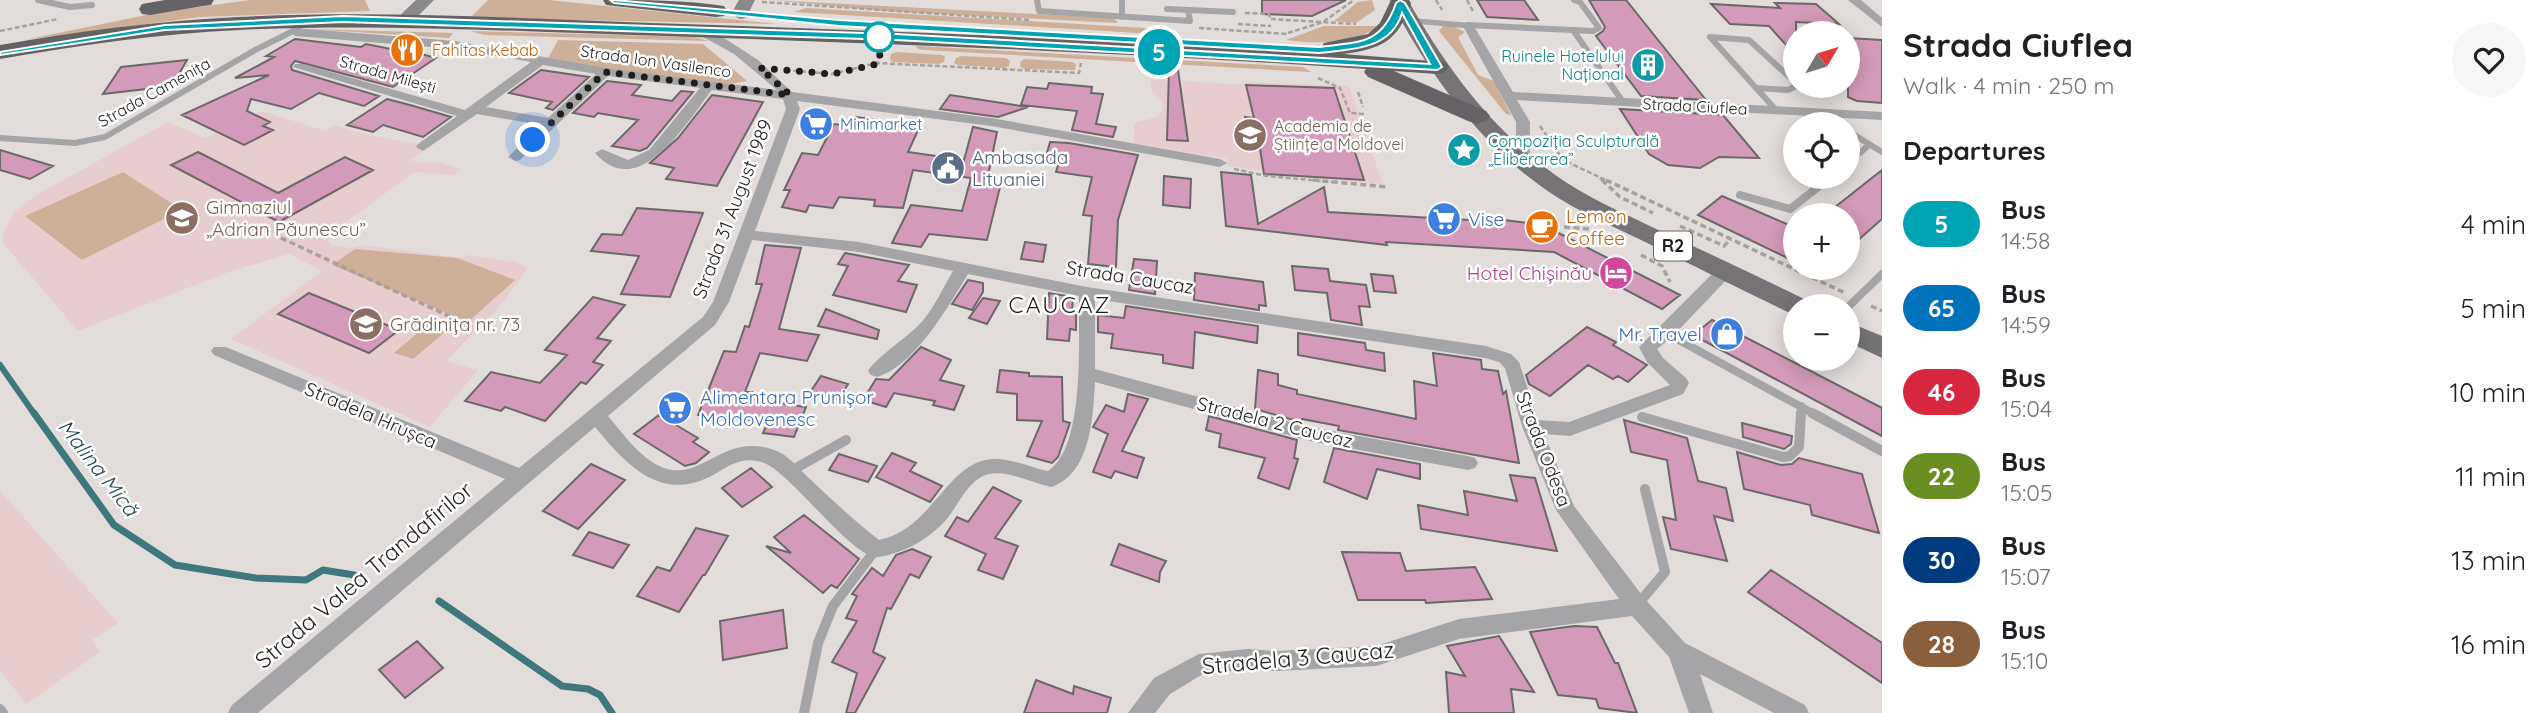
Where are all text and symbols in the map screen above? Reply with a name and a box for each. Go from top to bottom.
north arrow [1783,21,1860,98]
map controls [1783,21,1860,371]
unlabelled marker [864,22,894,52]
button: heart [2452,23,2526,97]
text: Strada Ciuflea [1903,24,2133,65]
line badge: 5 [1136,29,1182,75]
restaurant icon: Fahitas Kebab [388,31,426,69]
text: 5 [1152,37,1166,67]
place label: Fahitas Kebab [432,40,539,60]
street label: Strada Ion Vasilenco [579,41,733,81]
place label: Ruinele Hotelului Național [1501,46,1624,84]
building icon: Ruinele Hotelului Național [1629,46,1667,84]
street label: Strada Milești [337,51,439,97]
street label: Strada Camenița [94,53,214,131]
text: Walk · 4 min · 250 m [1903,71,2114,100]
street label: Strada Ciuflea [1642,93,1748,119]
supermarket icon: Minimarket [797,105,835,143]
button: locate [1783,112,1860,189]
place label: Minimarket [840,114,922,134]
street label: Strada 31 August 1989 [687,116,777,302]
school or university icon: Academia de Științe a Moldovei [1231,116,1269,154]
place label: Academia de Științe a Moldovei [1274,116,1404,154]
your location [515,122,550,157]
place icon: Compoziția Sculpturală „Eliberarea” [1445,131,1483,169]
place label: Compoziția Sculpturală „Eliberarea” [1488,131,1659,169]
text: Departures [1903,134,2046,167]
place label: Ambasada Lituaniei [972,145,1068,191]
public building icon: Ambasada Lituaniei [929,149,967,187]
text: Bus [2001,193,2046,226]
place label: Gimnaziul „Adrian Păunescu” [206,195,366,241]
school or university icon: Gimnaziul „Adrian Păunescu” [163,199,201,237]
supermarket icon: Vise [1425,200,1463,238]
button: + [1783,203,1860,280]
place label: Lemon Coffee [1566,204,1627,250]
place label: Vise [1468,207,1504,231]
cafe icon: Lemon Coffee [1523,208,1561,246]
text: 4 min [2461,208,2526,241]
text: 5 [1935,209,1948,239]
text: 14:58 [2001,226,2051,255]
road number: R2 [1654,232,1692,260]
hotel icon: Hotel Chișinău [1597,254,1635,292]
street label: Strada Caucaz [1064,255,1196,299]
place label: Hotel Chișinău [1467,261,1592,285]
text: Bus [2001,277,2046,310]
district label: CAUCAZ [1009,290,1111,319]
text: 5 min [2460,292,2526,325]
text: 65 [1928,293,1955,323]
button: − [1783,294,1860,371]
school or university icon: Grădinița nr. 73 [347,305,385,343]
text: 14:59 [2001,310,2051,339]
place label: Grădinița nr. 73 [390,312,520,336]
shop icon: Mr. Travel [1708,315,1746,353]
place label: Mr. Travel [1619,322,1702,346]
text: Bus [2001,361,2046,394]
street label: Stradela Hrușca [301,376,441,454]
text: 10 min [2450,376,2526,409]
text: 46 [1928,377,1955,407]
place label: Alimentara Prunișor Moldovenesc [700,385,874,431]
street label: Strada Odesa [1511,388,1577,510]
supermarket icon: Alimentara Prunișor Moldovenesc [656,389,694,427]
street label: Stradela 2 Caucaz [1195,391,1355,453]
text: 15:04 [2001,394,2052,423]
water label: Malina Mică [53,414,145,522]
text: Bus [2001,445,2046,478]
text: 11 min [2455,460,2526,493]
text: 22 [1928,461,1955,491]
street label: Strada Valea Trandafirilor [249,475,479,674]
text: 15:05 [2001,478,2053,507]
text: Bus [2001,529,2046,562]
text: 13 min [2451,544,2526,577]
text: 30 [1928,545,1955,575]
text: 15:07 [2001,562,2051,591]
text: Bus [2001,613,2046,646]
text: 16 min [2451,628,2526,661]
text: 28 [1928,629,1955,659]
street label: Stradela 3 Caucaz [1201,635,1395,680]
text: 15:10 [2001,646,2049,675]

